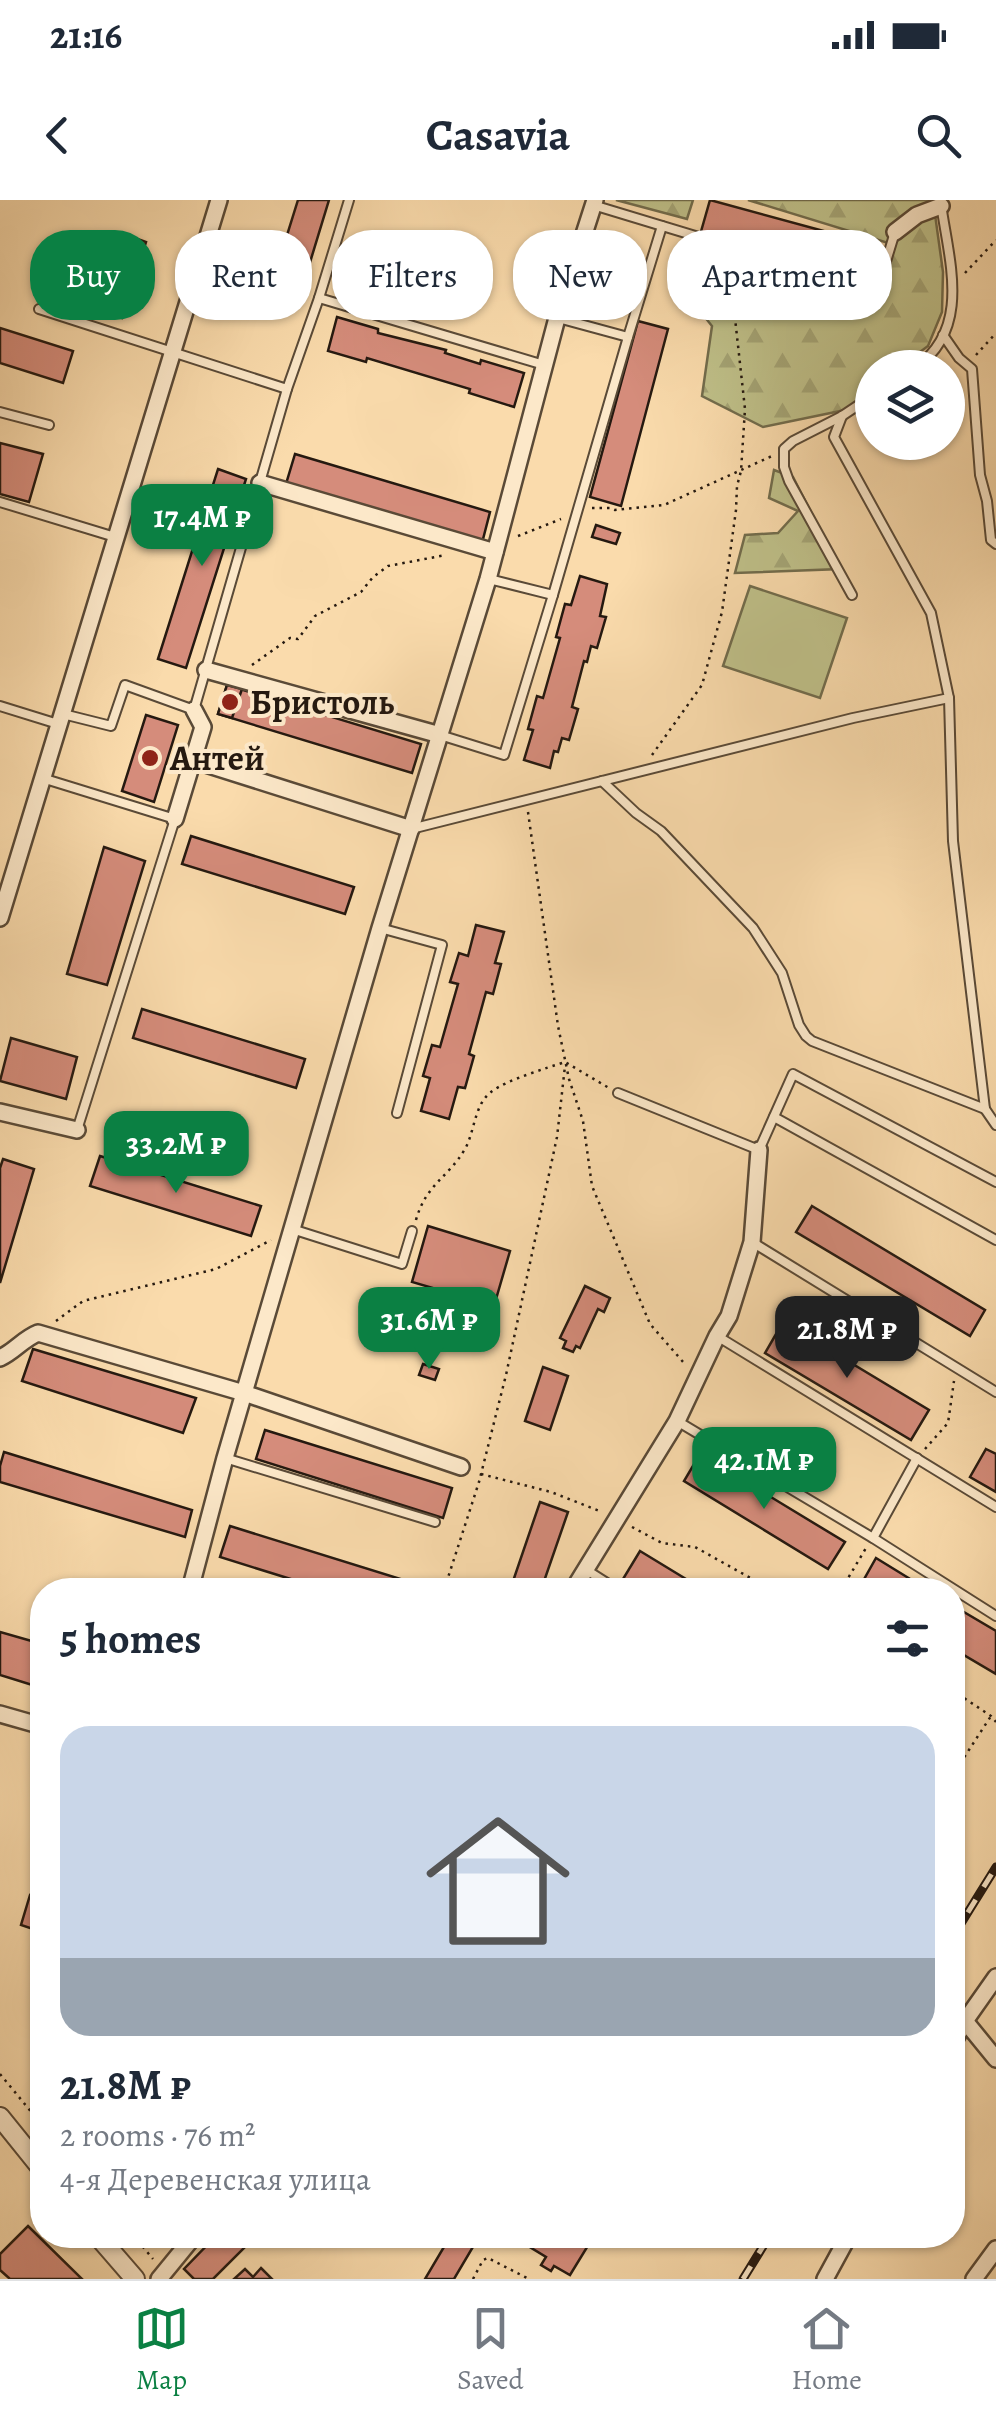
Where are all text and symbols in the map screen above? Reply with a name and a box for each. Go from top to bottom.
text: 21:16 [50,9,122,61]
text: Casavia [426,104,570,166]
icon: back [30,108,85,163]
icon: search [911,108,966,163]
chip: Buy [30,230,155,320]
chip: Rent [175,230,312,320]
chip: Filters [332,230,493,320]
chip: New [513,230,647,320]
chip: Apartment [667,230,892,320]
map controls [855,350,965,460]
button: layers [855,350,965,460]
pin: 17.4M ₽ [110,484,294,569]
text: 17.4M ₽ [153,494,251,538]
place label: Бристоль [250,678,394,726]
marker: Бристоль [219,691,241,713]
place label: Антей [169,734,265,782]
marker: Антей [139,747,161,769]
pin: 33.2M ₽ [84,1111,268,1196]
text: 33.2M ₽ [126,1121,226,1165]
pin: 31.6M ₽ [337,1287,521,1372]
pin: 21.8M ₽ [755,1296,939,1381]
text: 31.6M ₽ [380,1297,478,1341]
text: 21.8M ₽ [797,1306,897,1350]
pin: 42.1M ₽ [672,1427,856,1512]
text: 42.1M ₽ [714,1437,814,1481]
text: 5 homes [60,1610,201,1667]
icon: filters [880,1611,935,1666]
icon: home [408,1791,588,1971]
text: 21.8M ₽ [60,2056,191,2113]
text: 2 rooms · 76 m² [60,2113,256,2157]
text: 4-я Деревенская улица [60,2157,371,2201]
tab: Map [134,2301,189,2399]
tab: Saved [457,2301,524,2399]
tab: Home [792,2301,862,2399]

